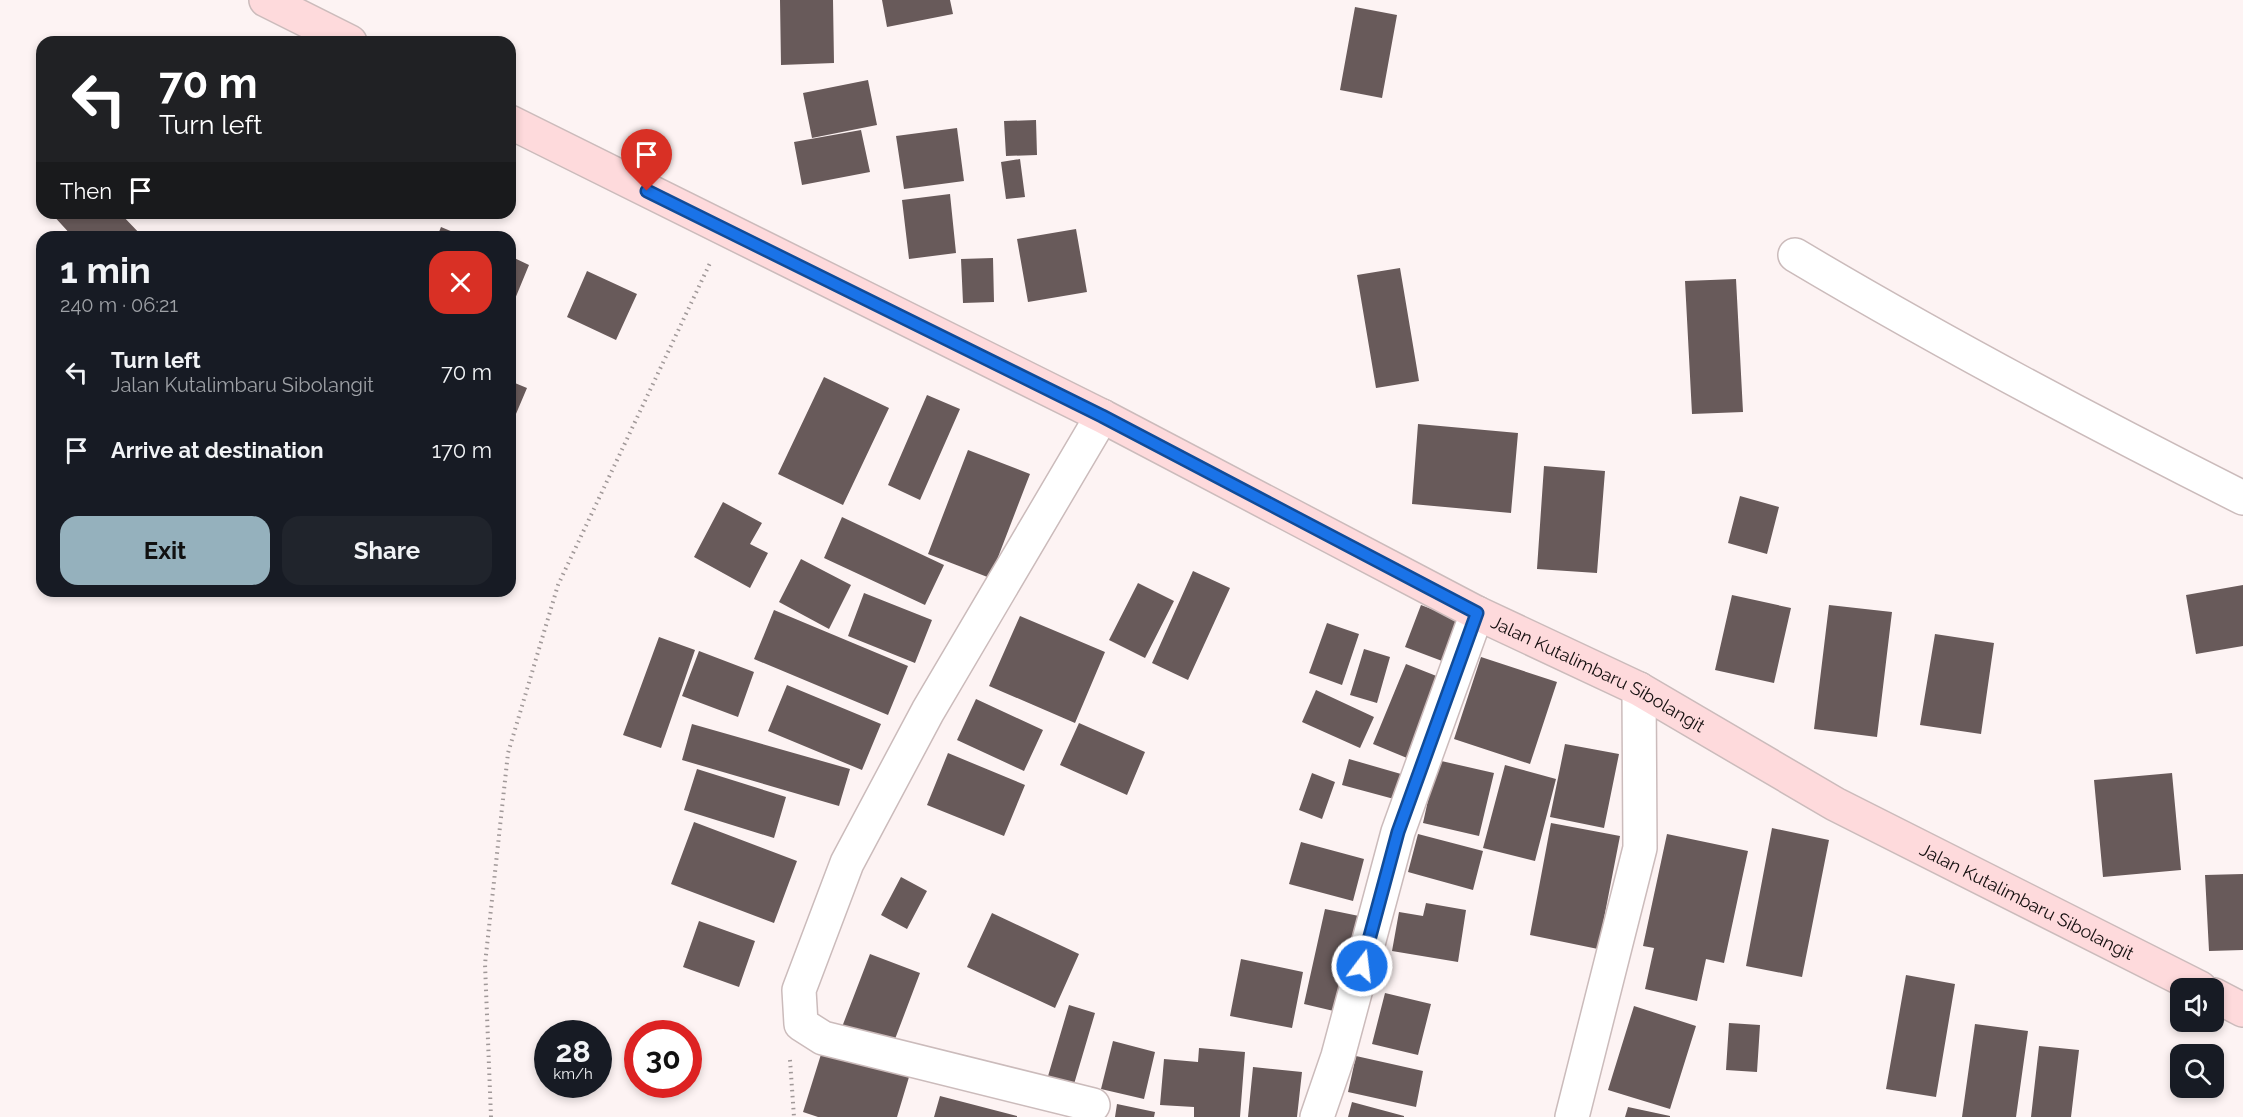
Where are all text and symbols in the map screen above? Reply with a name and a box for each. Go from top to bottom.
text: 70 m [159,59,258,108]
icon: left [60,60,138,138]
text: Turn left [159,109,262,140]
pin [621,129,672,191]
icon: arrive [630,138,663,171]
icon: arrive [124,174,157,207]
text: Then [60,178,112,204]
text: 1 min [60,249,151,291]
button: close [429,251,492,314]
text: 240 m · 06:21 [60,293,178,317]
text: Turn left [111,347,201,373]
icon: left [60,356,93,389]
text: 70 m [441,359,492,385]
text: Jalan Kutalimbaru Sibolangit [111,373,374,397]
icon: arrive [60,434,93,467]
text: Arrive at destination [111,437,324,463]
text: 170 m [432,437,492,463]
button: Exit [60,516,270,585]
button: Share [282,516,492,585]
street label: Jalan Kutalimbaru Sibolangit [1488,611,1709,736]
street label: Jalan Kutalimbaru Sibolangit [1917,838,2138,964]
position arrow [1330,934,1394,998]
map controls [2170,978,2224,1098]
button: sound [2170,978,2224,1032]
speed limit sign: 30 [624,1020,702,1098]
text: 28 [555,1034,591,1069]
button: search [2170,1044,2224,1098]
text: km/h [553,1065,593,1083]

